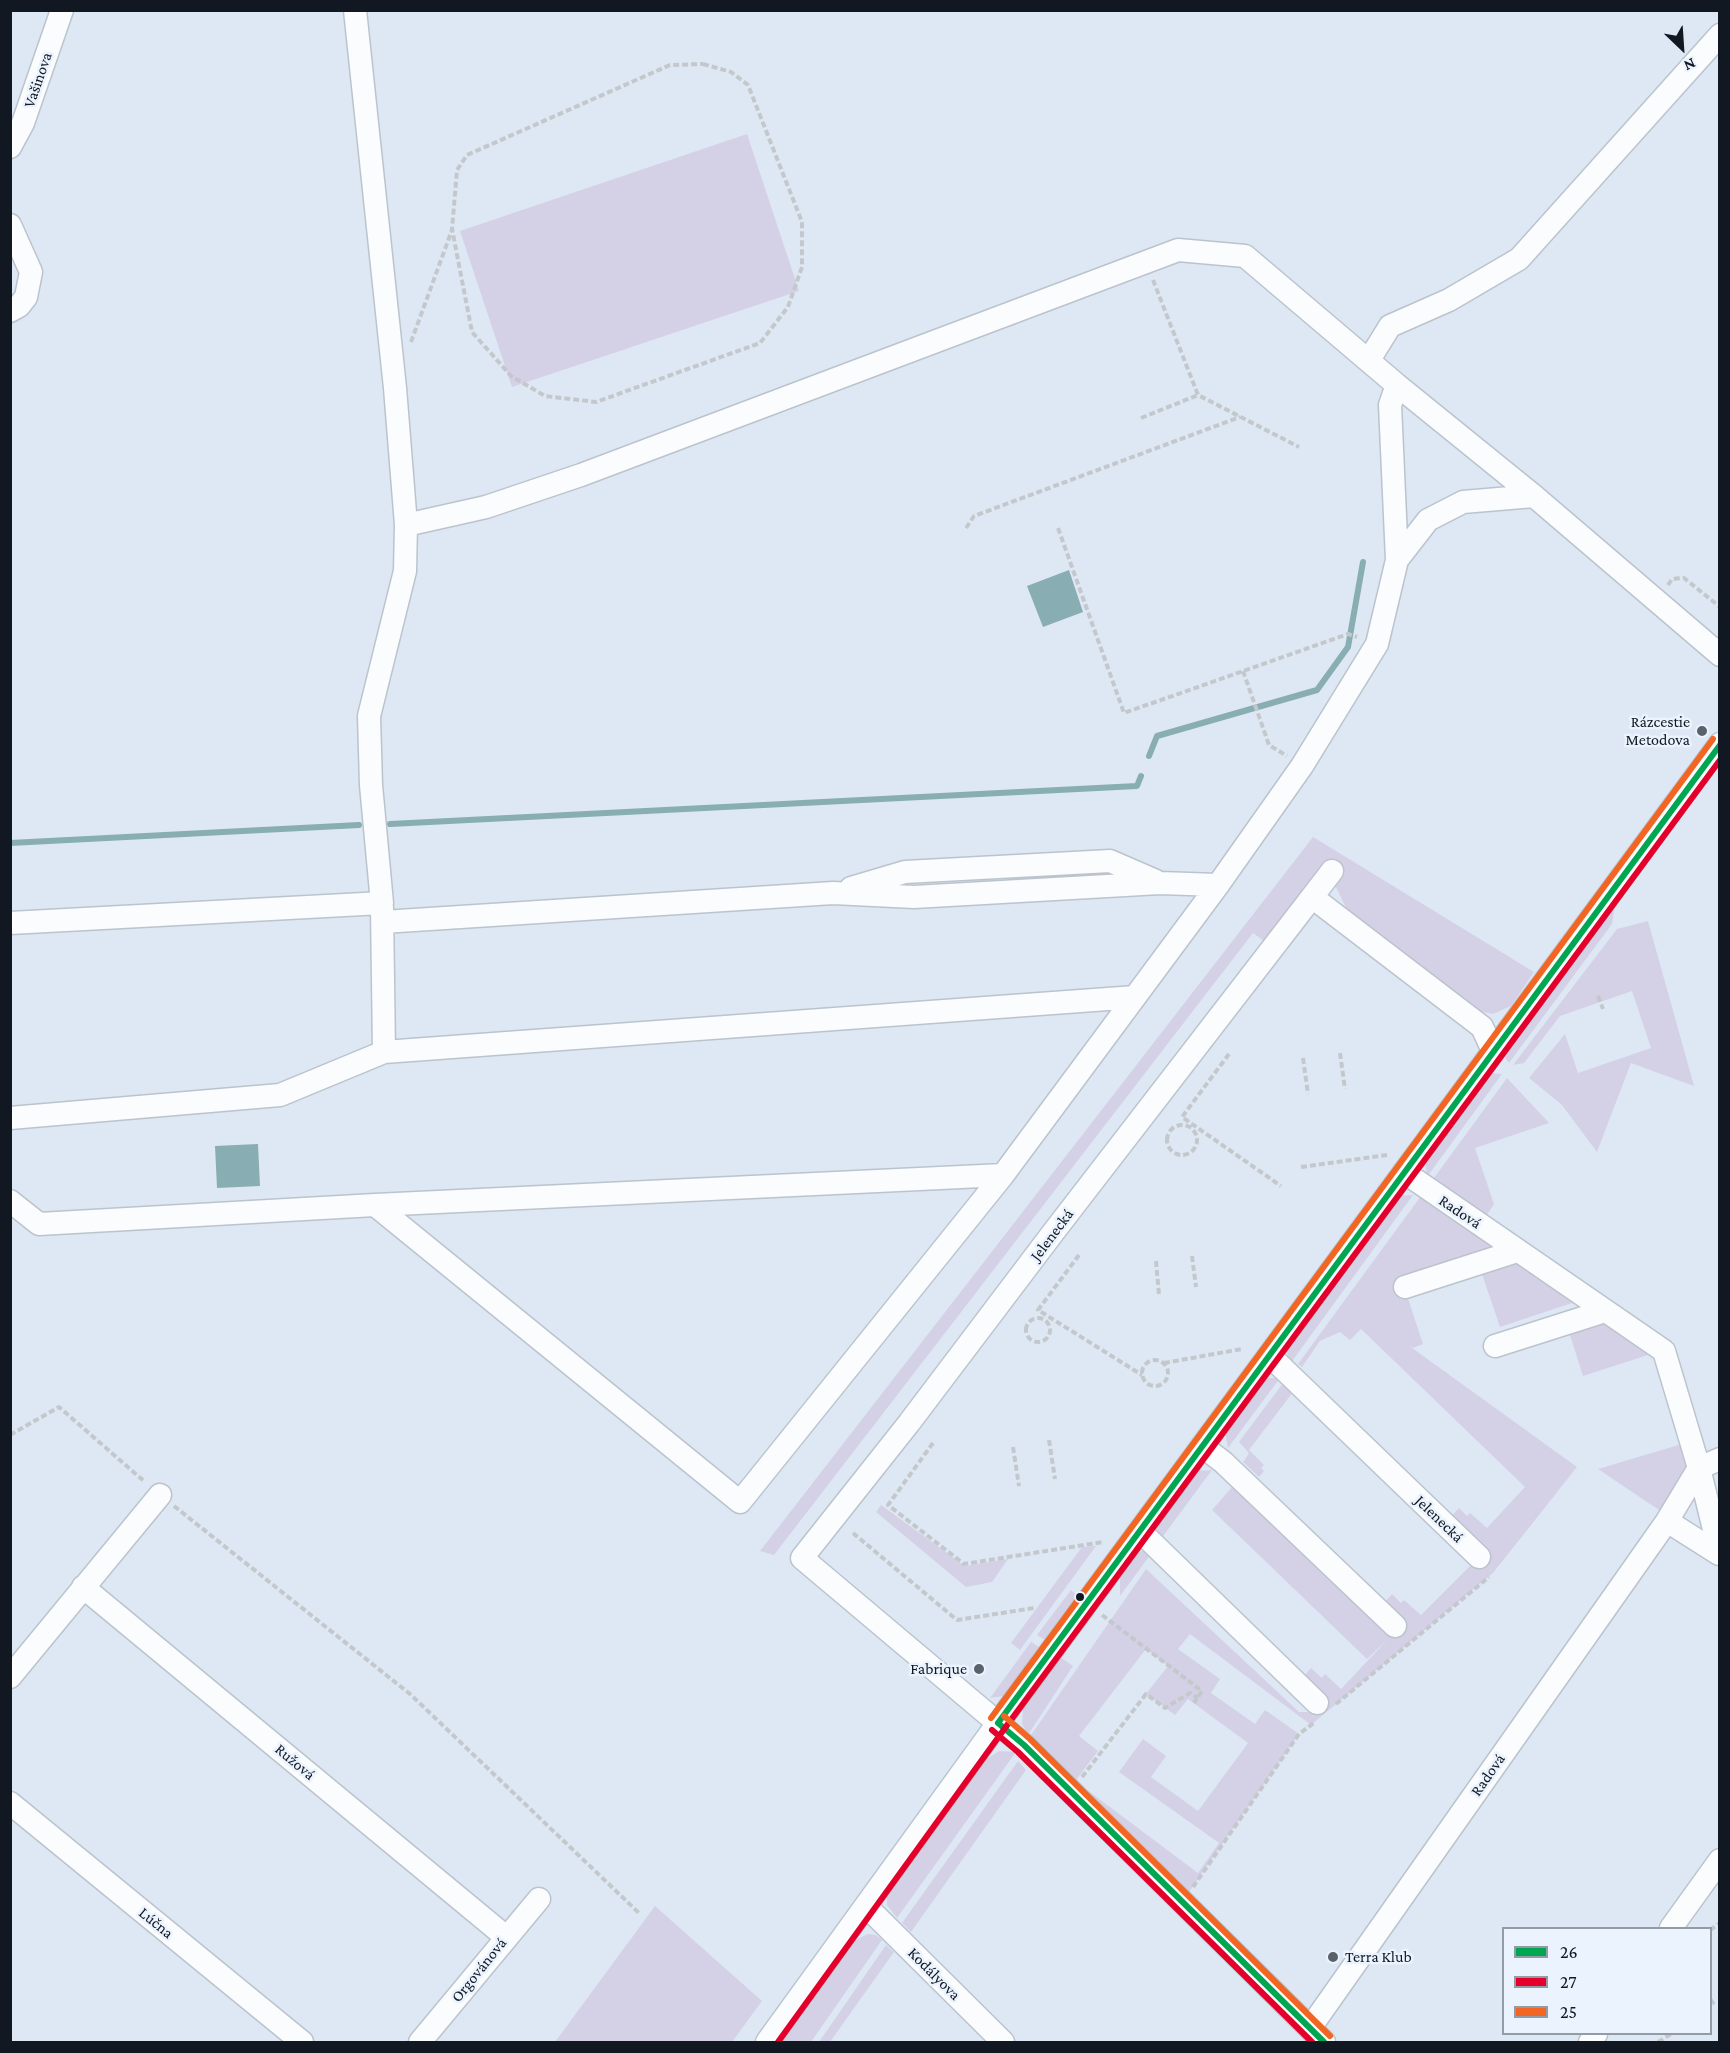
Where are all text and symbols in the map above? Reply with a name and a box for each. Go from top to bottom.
north arrow [1652,18,1712,78]
street label: Vašinova [20,50,56,110]
text: N [1681,55,1698,75]
place label: Rázcestie Metodova [1626,712,1690,750]
marker: Rázcestie Metodova [1695,724,1709,738]
street label: Radová [1435,1191,1485,1233]
street label: Jelenecká [1026,1205,1078,1265]
street label: Jelenecká [1411,1491,1467,1547]
unlabelled marker [1074,1591,1086,1603]
place label: Fabrique [910,1659,967,1679]
marker: Fabrique [972,1662,986,1676]
street label: Ružová [271,1740,319,1784]
street label: Radová [1467,1750,1509,1800]
street label: Lúčna [135,1903,177,1943]
legend [1502,1927,1712,2035]
street label: Orgovánová [447,1934,511,2006]
text: 26 [1560,1942,1578,1962]
street label: Kodályova [904,1944,964,2004]
place label: Terra Klub [1345,1947,1412,1967]
marker: Terra Klub [1326,1950,1340,1964]
text: 27 [1560,1972,1577,1992]
text: 25 [1560,2002,1577,2022]

